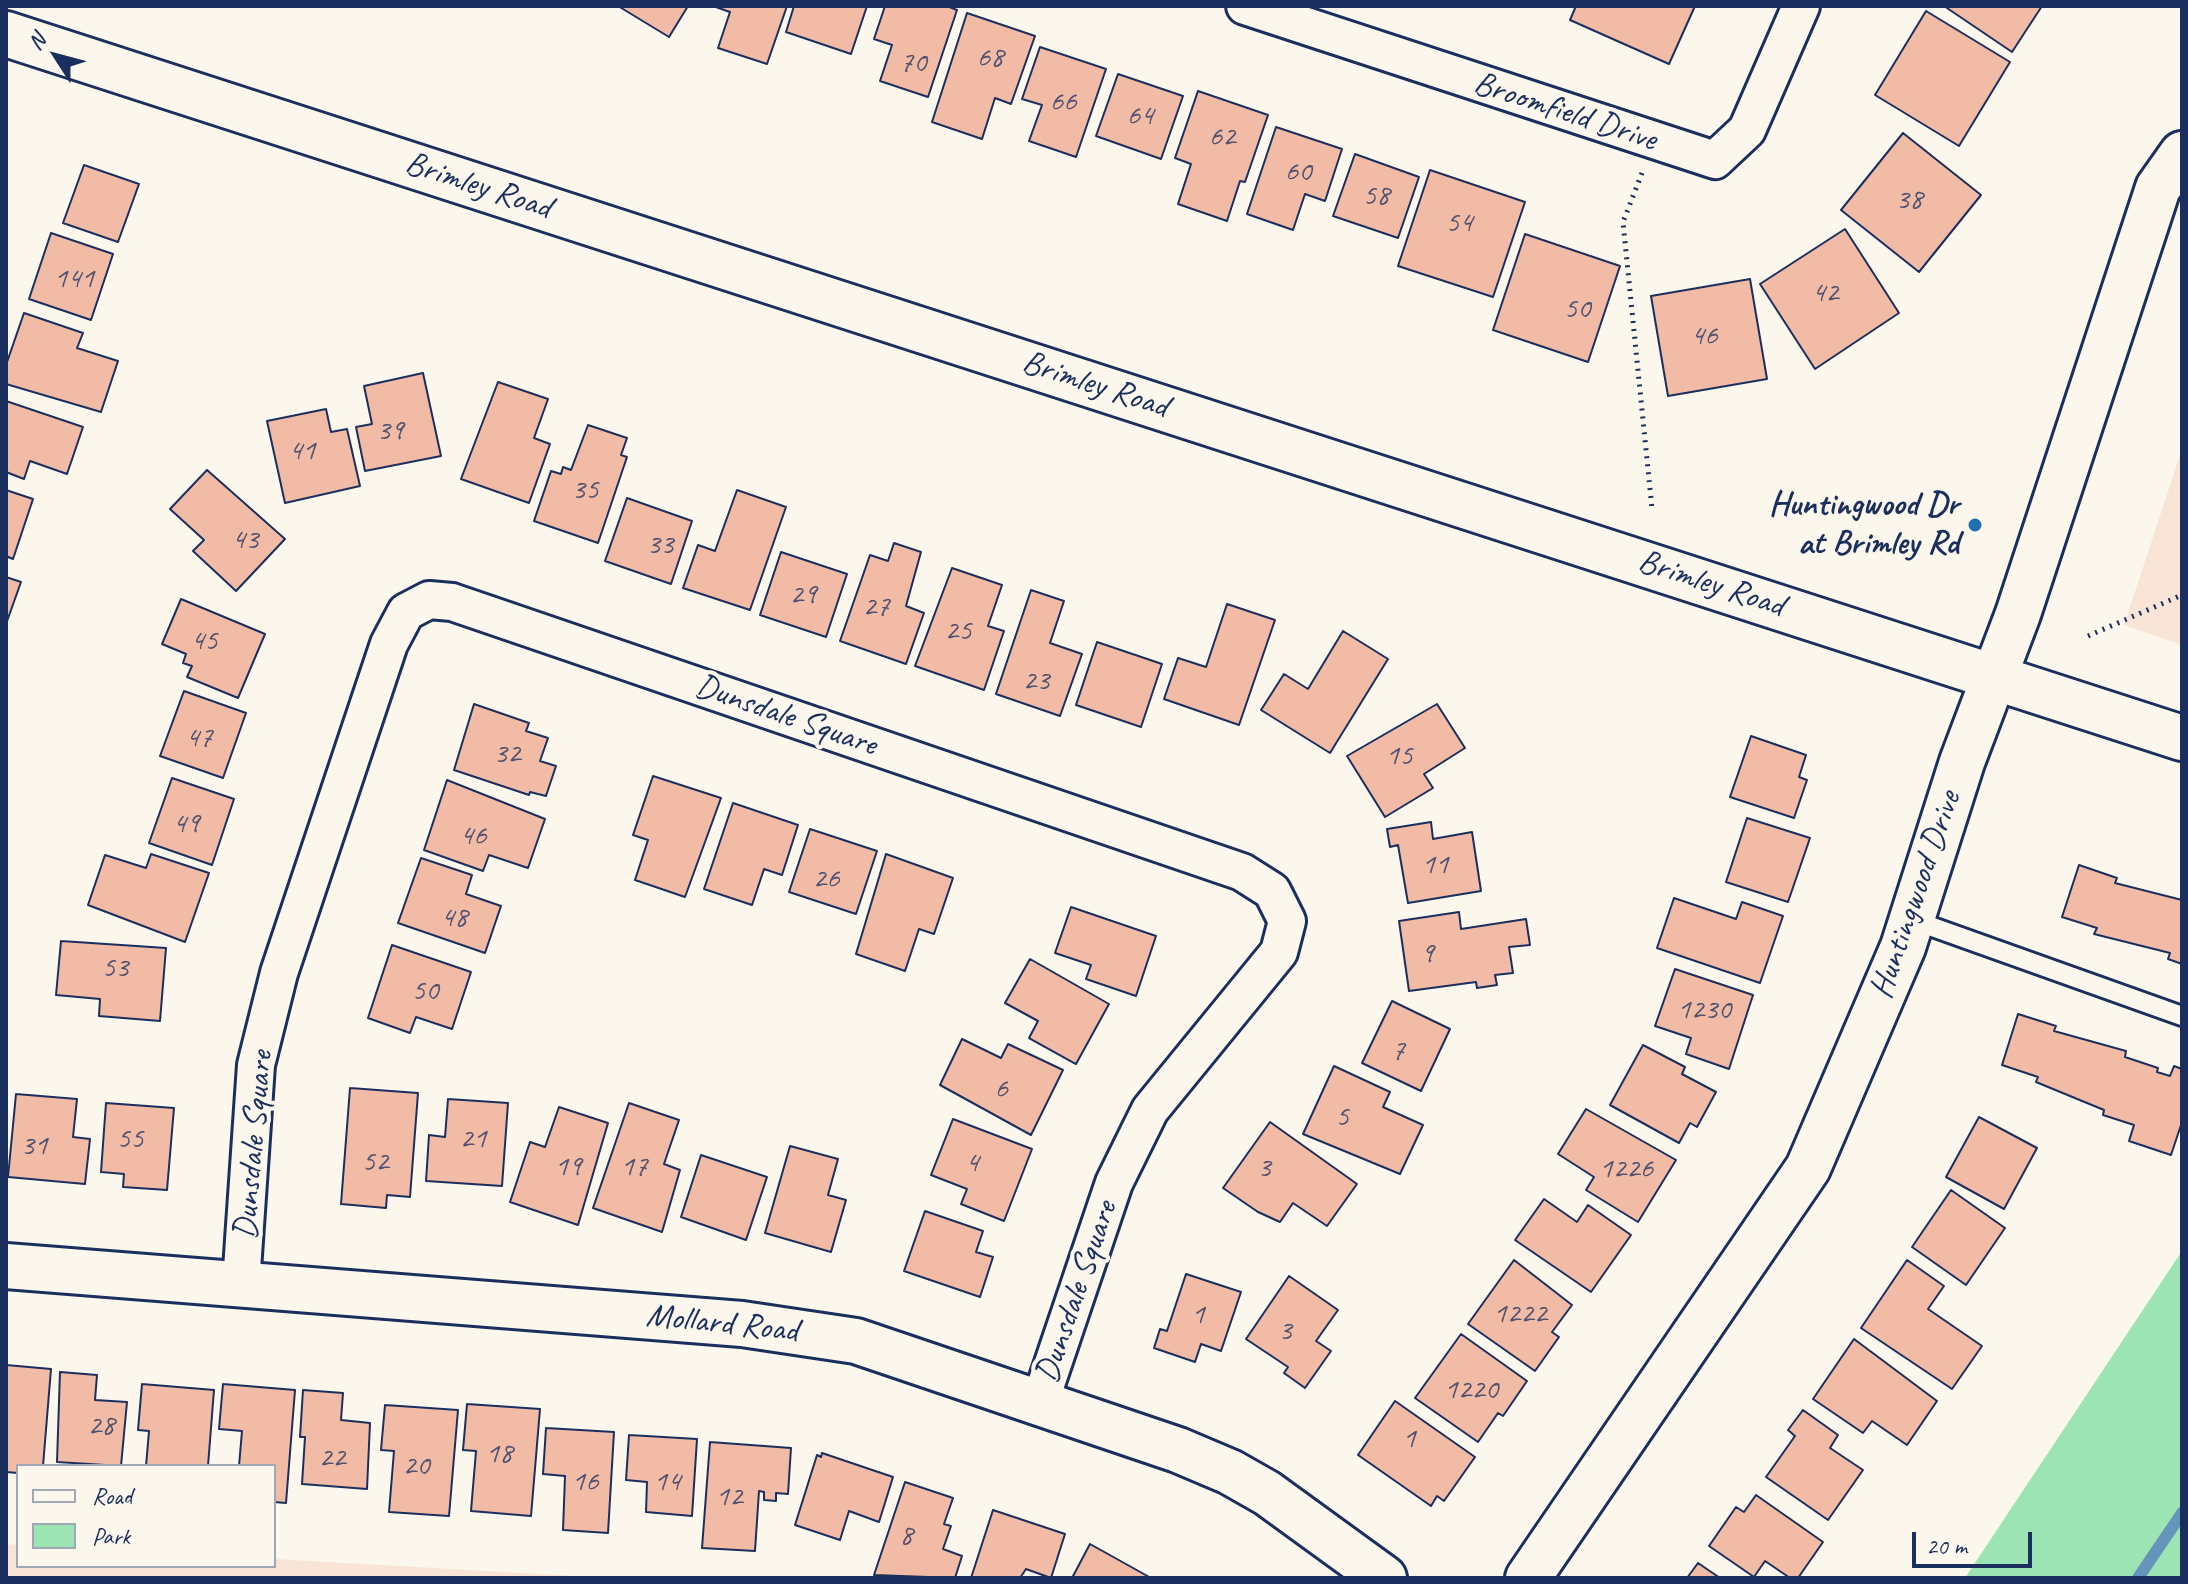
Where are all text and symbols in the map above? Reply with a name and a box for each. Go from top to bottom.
north arrow [16,16,96,96]
text: N [21,28,52,56]
house number: 68 [977,40,1003,76]
house number: 70 [900,45,926,81]
street label: Broomfield Drive [1468,63,1662,161]
house number: 66 [1050,84,1076,120]
house number: 64 [1127,98,1153,134]
house number: 62 [1209,119,1235,155]
street label: Brimley Road [400,143,556,229]
house number: 60 [1285,154,1311,190]
house number: 58 [1363,178,1389,214]
house number: 38 [1896,182,1922,218]
house number: 54 [1446,205,1472,241]
house number: 141 [54,261,94,297]
house number: 42 [1812,275,1838,311]
house number: 50 [1564,291,1590,327]
house number: 46 [1691,318,1717,354]
street label: Brimley Road [1017,342,1173,428]
house number: 39 [377,413,403,449]
house number: 41 [289,433,315,469]
house number: 35 [572,472,598,508]
place label: Huntingwood Dr at Brimley Rd [1769,485,1959,564]
marker: Huntingwood Dr at Brimley Rd [1966,516,1984,534]
house number: 43 [232,522,258,558]
house number: 33 [647,527,673,563]
street label: Brimley Road [1633,541,1789,627]
house number: 29 [790,577,816,613]
house number: 27 [863,589,889,625]
house number: 25 [945,613,971,649]
house number: 45 [191,623,217,659]
house number: 23 [1023,663,1049,699]
street label: Dunsdale Square [690,666,882,766]
house number: 47 [186,720,212,756]
house number: 32 [494,736,520,772]
house number: 15 [1386,738,1412,774]
street label: Huntingwood Drive [1862,786,1970,1004]
house number: 49 [173,806,199,842]
house number: 46 [460,818,486,854]
house number: 11 [1422,847,1448,883]
house number: 26 [813,861,839,897]
house number: 48 [441,900,467,936]
house number: 9 [1420,936,1434,972]
house number: 53 [102,950,128,986]
house number: 50 [412,973,438,1009]
house number: 1230 [1677,992,1731,1028]
house number: 7 [1391,1033,1405,1069]
street label: Dunsdale Square [225,1049,283,1241]
house number: 6 [994,1071,1008,1107]
house number: 5 [1335,1099,1349,1135]
house number: 55 [117,1121,143,1157]
house number: 21 [460,1121,486,1157]
house number: 31 [21,1128,47,1164]
house number: 52 [362,1144,388,1180]
house number: 4 [965,1145,979,1181]
house number: 19 [555,1149,581,1185]
house number: 17 [621,1149,647,1185]
house number: 3 [1257,1150,1271,1186]
house number: 1226 [1599,1151,1653,1187]
street label: Dunsdale Square [1027,1196,1127,1388]
street label: Mollard Road [644,1296,800,1352]
house number: 1222 [1493,1296,1547,1332]
house number: 1 [1191,1297,1205,1333]
house number: 3 [1278,1313,1292,1349]
house number: 1220 [1444,1372,1498,1408]
house number: 28 [88,1408,114,1444]
house number: 1 [1402,1421,1416,1457]
house number: 18 [486,1436,512,1472]
house number: 22 [319,1440,345,1476]
house number: 20 [403,1448,429,1484]
legend [16,1464,276,1568]
house number: 16 [572,1464,598,1500]
house number: 14 [654,1464,680,1500]
house number: 12 [716,1479,742,1515]
text: Road [92,1481,132,1511]
scale bar [1916,1516,2036,1566]
house number: 8 [899,1518,913,1554]
text: Park [92,1521,130,1551]
text: 20 m [1926,1531,1967,1561]

